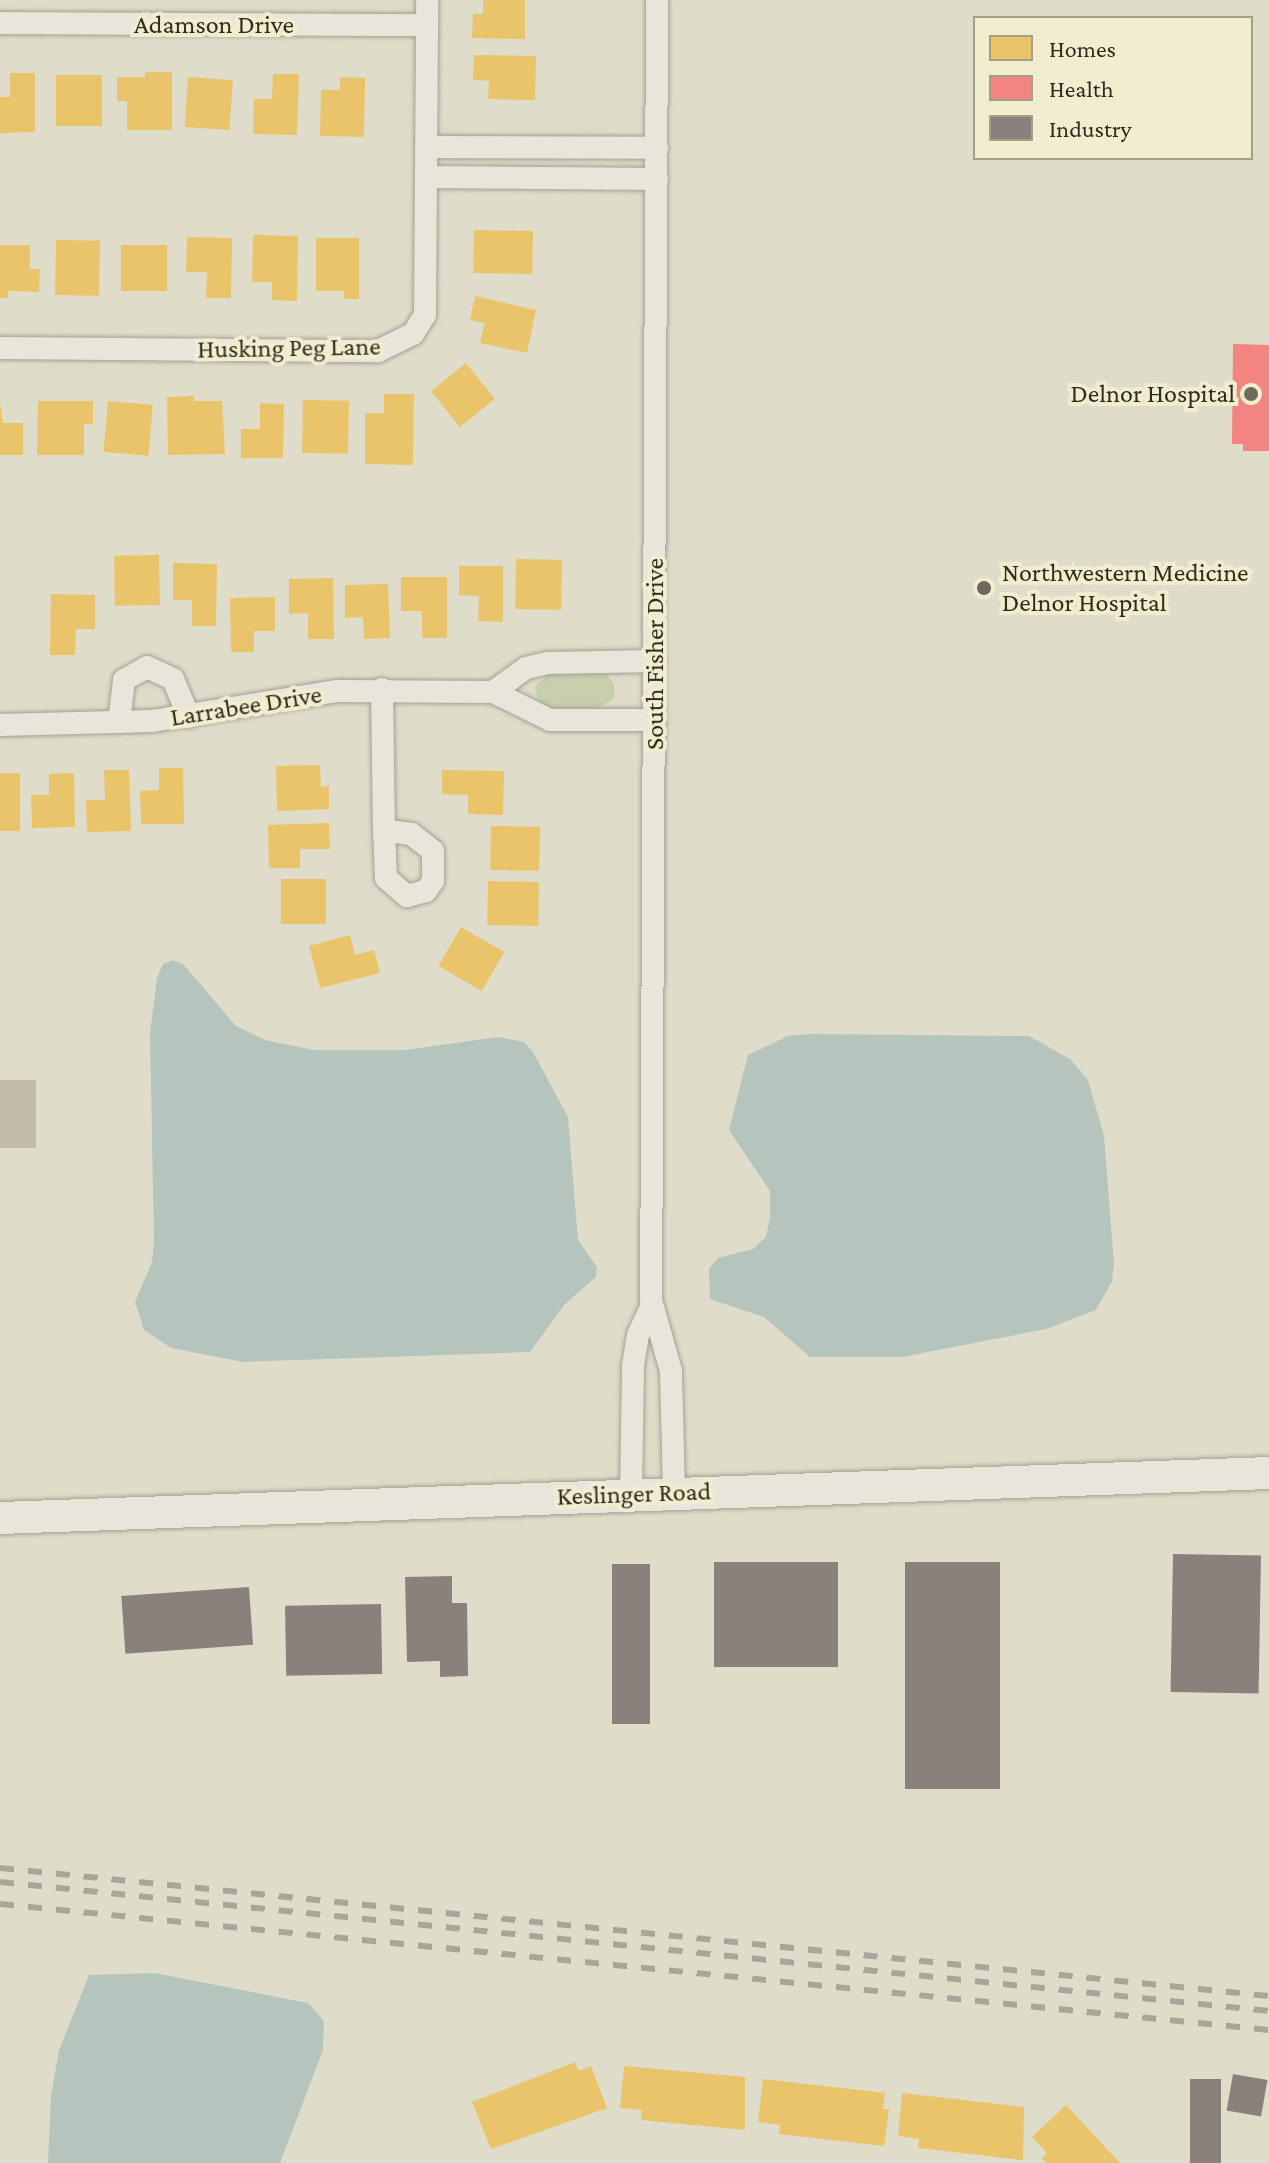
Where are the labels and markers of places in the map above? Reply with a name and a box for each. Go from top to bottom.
place label: Delnor Hospital [1070,378,1235,410]
marker: Delnor Hospital [1242,385,1260,403]
place label: Northwestern Medicine Delnor Hospital [1002,557,1249,618]
marker: Northwestern Medicine Delnor Hospital [973,577,995,599]

